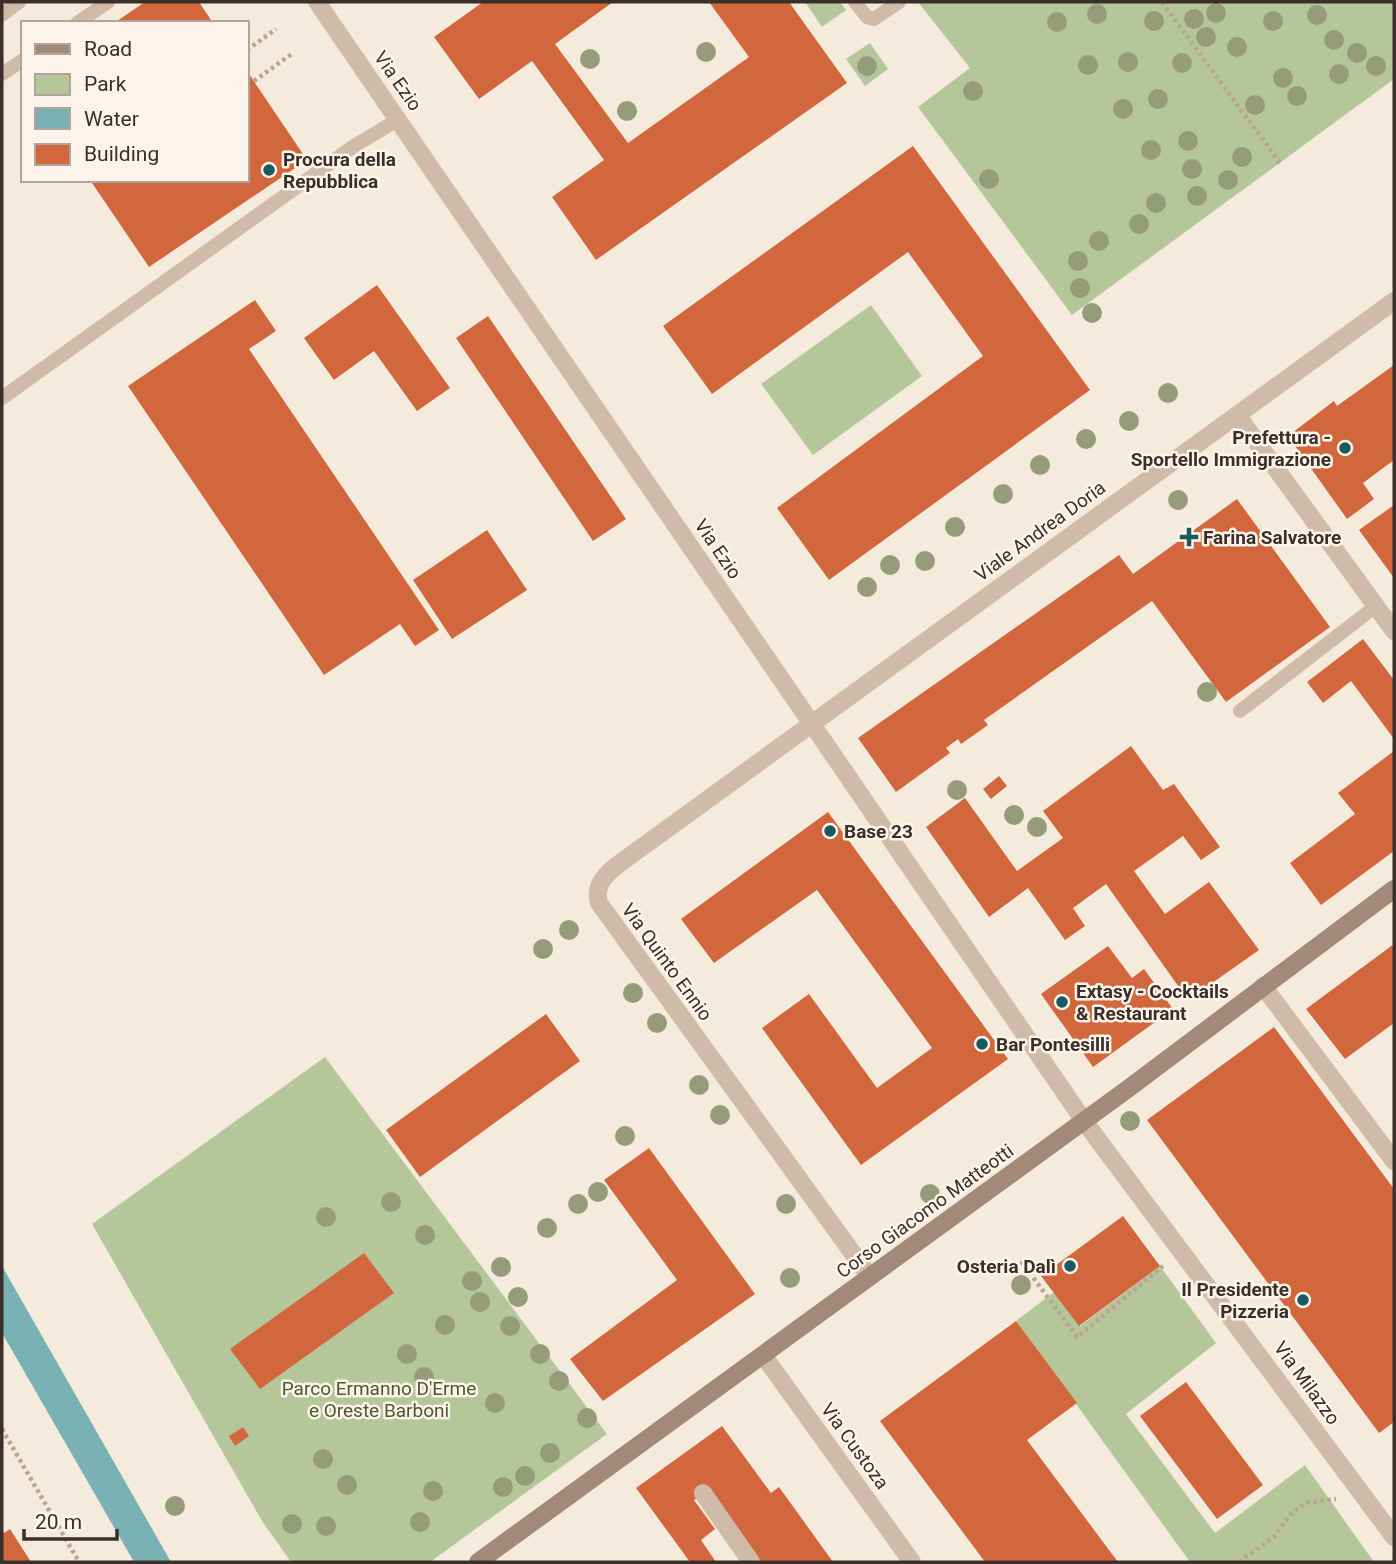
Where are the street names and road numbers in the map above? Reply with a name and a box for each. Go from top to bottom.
street label: Via Ezio [369,47,427,115]
street label: Viale Andrea Doria [970,476,1110,586]
street label: Via Ezio [690,515,746,583]
street label: Via Quinto Ennio [617,899,717,1025]
street label: Corso Giacomo Matteotti [832,1139,1018,1283]
street label: Via Milazzo [1269,1337,1345,1429]
street label: Via Custoza [816,1398,894,1494]

